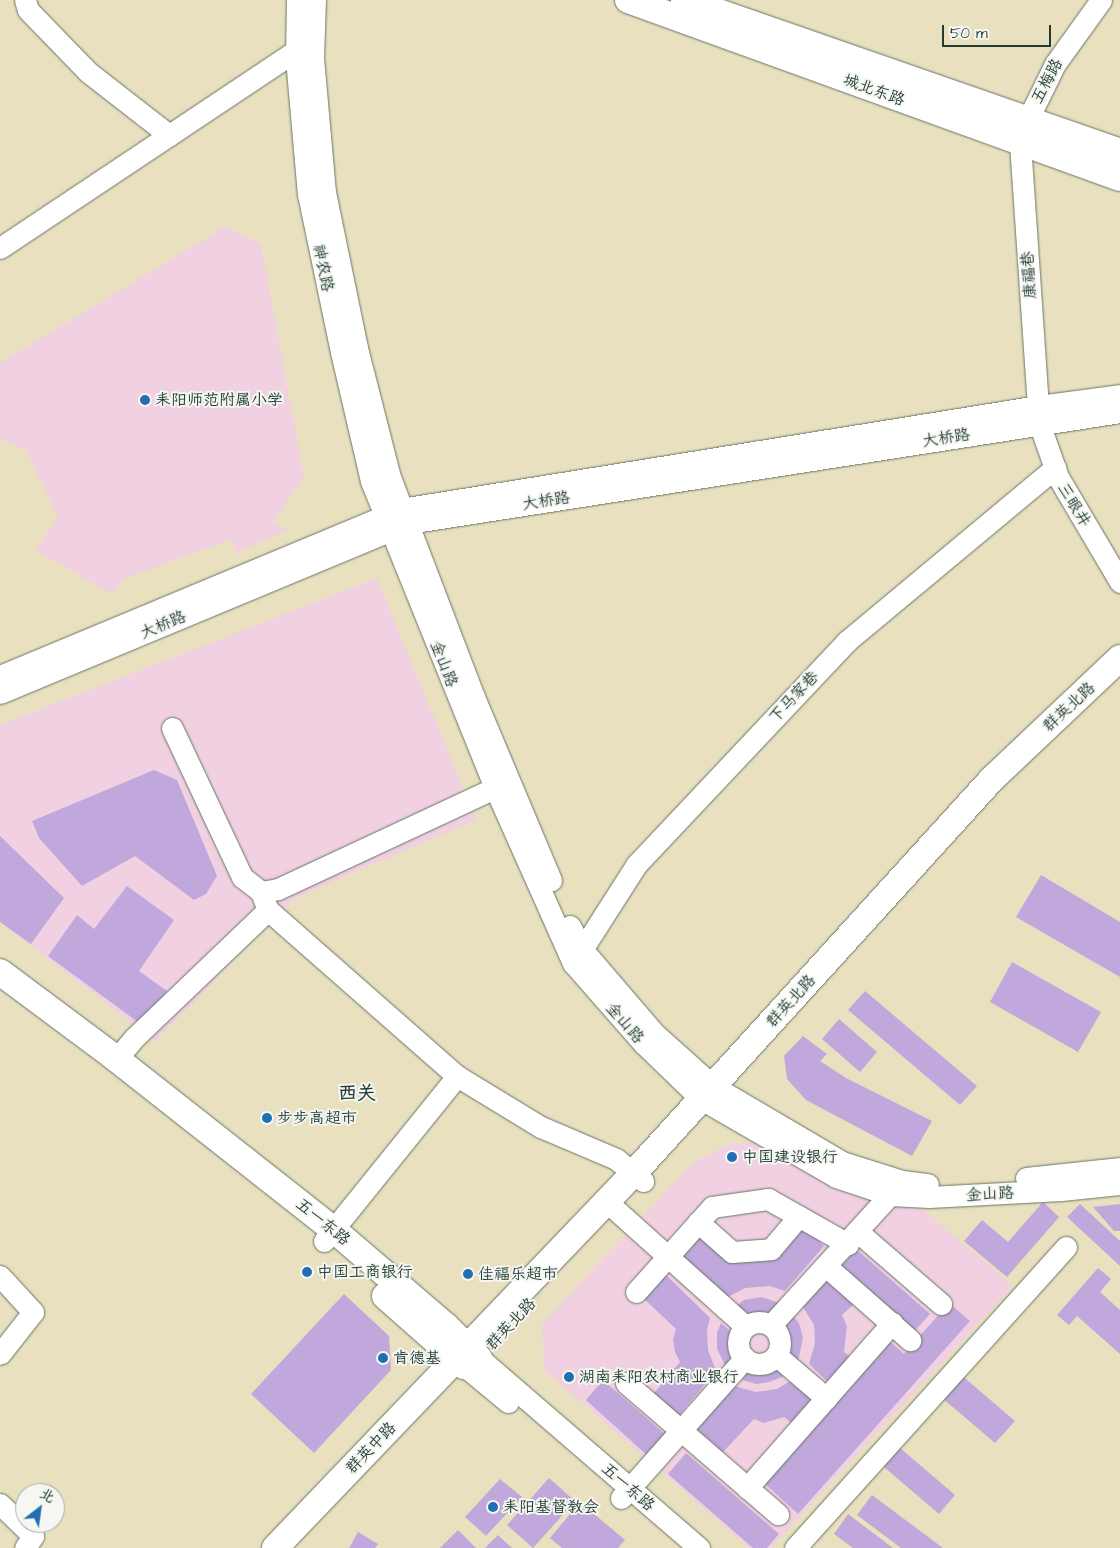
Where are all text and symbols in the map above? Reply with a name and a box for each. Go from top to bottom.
scale bar [945,15,1054,47]
text: 50 m [950,23,988,44]
street label: 五梅路 [1027,55,1067,107]
street label: 城北东路 [841,70,907,110]
street label: 神农路 [309,243,337,293]
street label: 康福巷 [1018,250,1040,300]
place label: 耒阳师范附属小学 [155,390,283,410]
marker: 耒阳师范附属小学 [139,394,151,406]
street label: 大桥路 [921,425,971,451]
street label: 三眼井 [1053,479,1095,531]
street label: 大桥路 [521,488,571,514]
street label: 大桥路 [137,607,189,643]
street label: 金山路 [426,638,462,690]
street label: 下马家巷 [765,667,823,727]
street label: 群英北路 [1039,678,1099,736]
street label: 群英北路 [762,971,820,1031]
street label: 金山路 [602,999,648,1047]
district label: 西关 [338,1083,376,1105]
place label: 步步高超市 [277,1108,357,1128]
marker: 步步高超市 [261,1112,273,1124]
place label: 中国建设银行 [742,1147,838,1167]
marker: 中国建设银行 [726,1151,738,1163]
street label: 金山路 [966,1183,1014,1205]
street label: 五一东路 [292,1194,354,1250]
place label: 中国工商银行 [317,1262,413,1282]
place label: 佳福乐超市 [478,1264,558,1284]
marker: 中国工商银行 [301,1266,313,1278]
marker: 佳福乐超市 [462,1268,474,1280]
street label: 群英北路 [482,1294,540,1354]
place label: 肯德基 [393,1348,441,1368]
marker: 肯德基 [377,1352,389,1364]
place label: 湖南耒阳农村商业银行 [579,1367,739,1387]
marker: 湖南耒阳农村商业银行 [563,1371,575,1383]
street label: 群英中路 [342,1418,400,1478]
street label: 五一东路 [598,1459,658,1515]
north arrow [15,1483,65,1533]
text: 北 [36,1484,58,1508]
place label: 耒阳基督教会 [503,1497,599,1517]
marker: 耒阳基督教会 [487,1501,499,1513]

